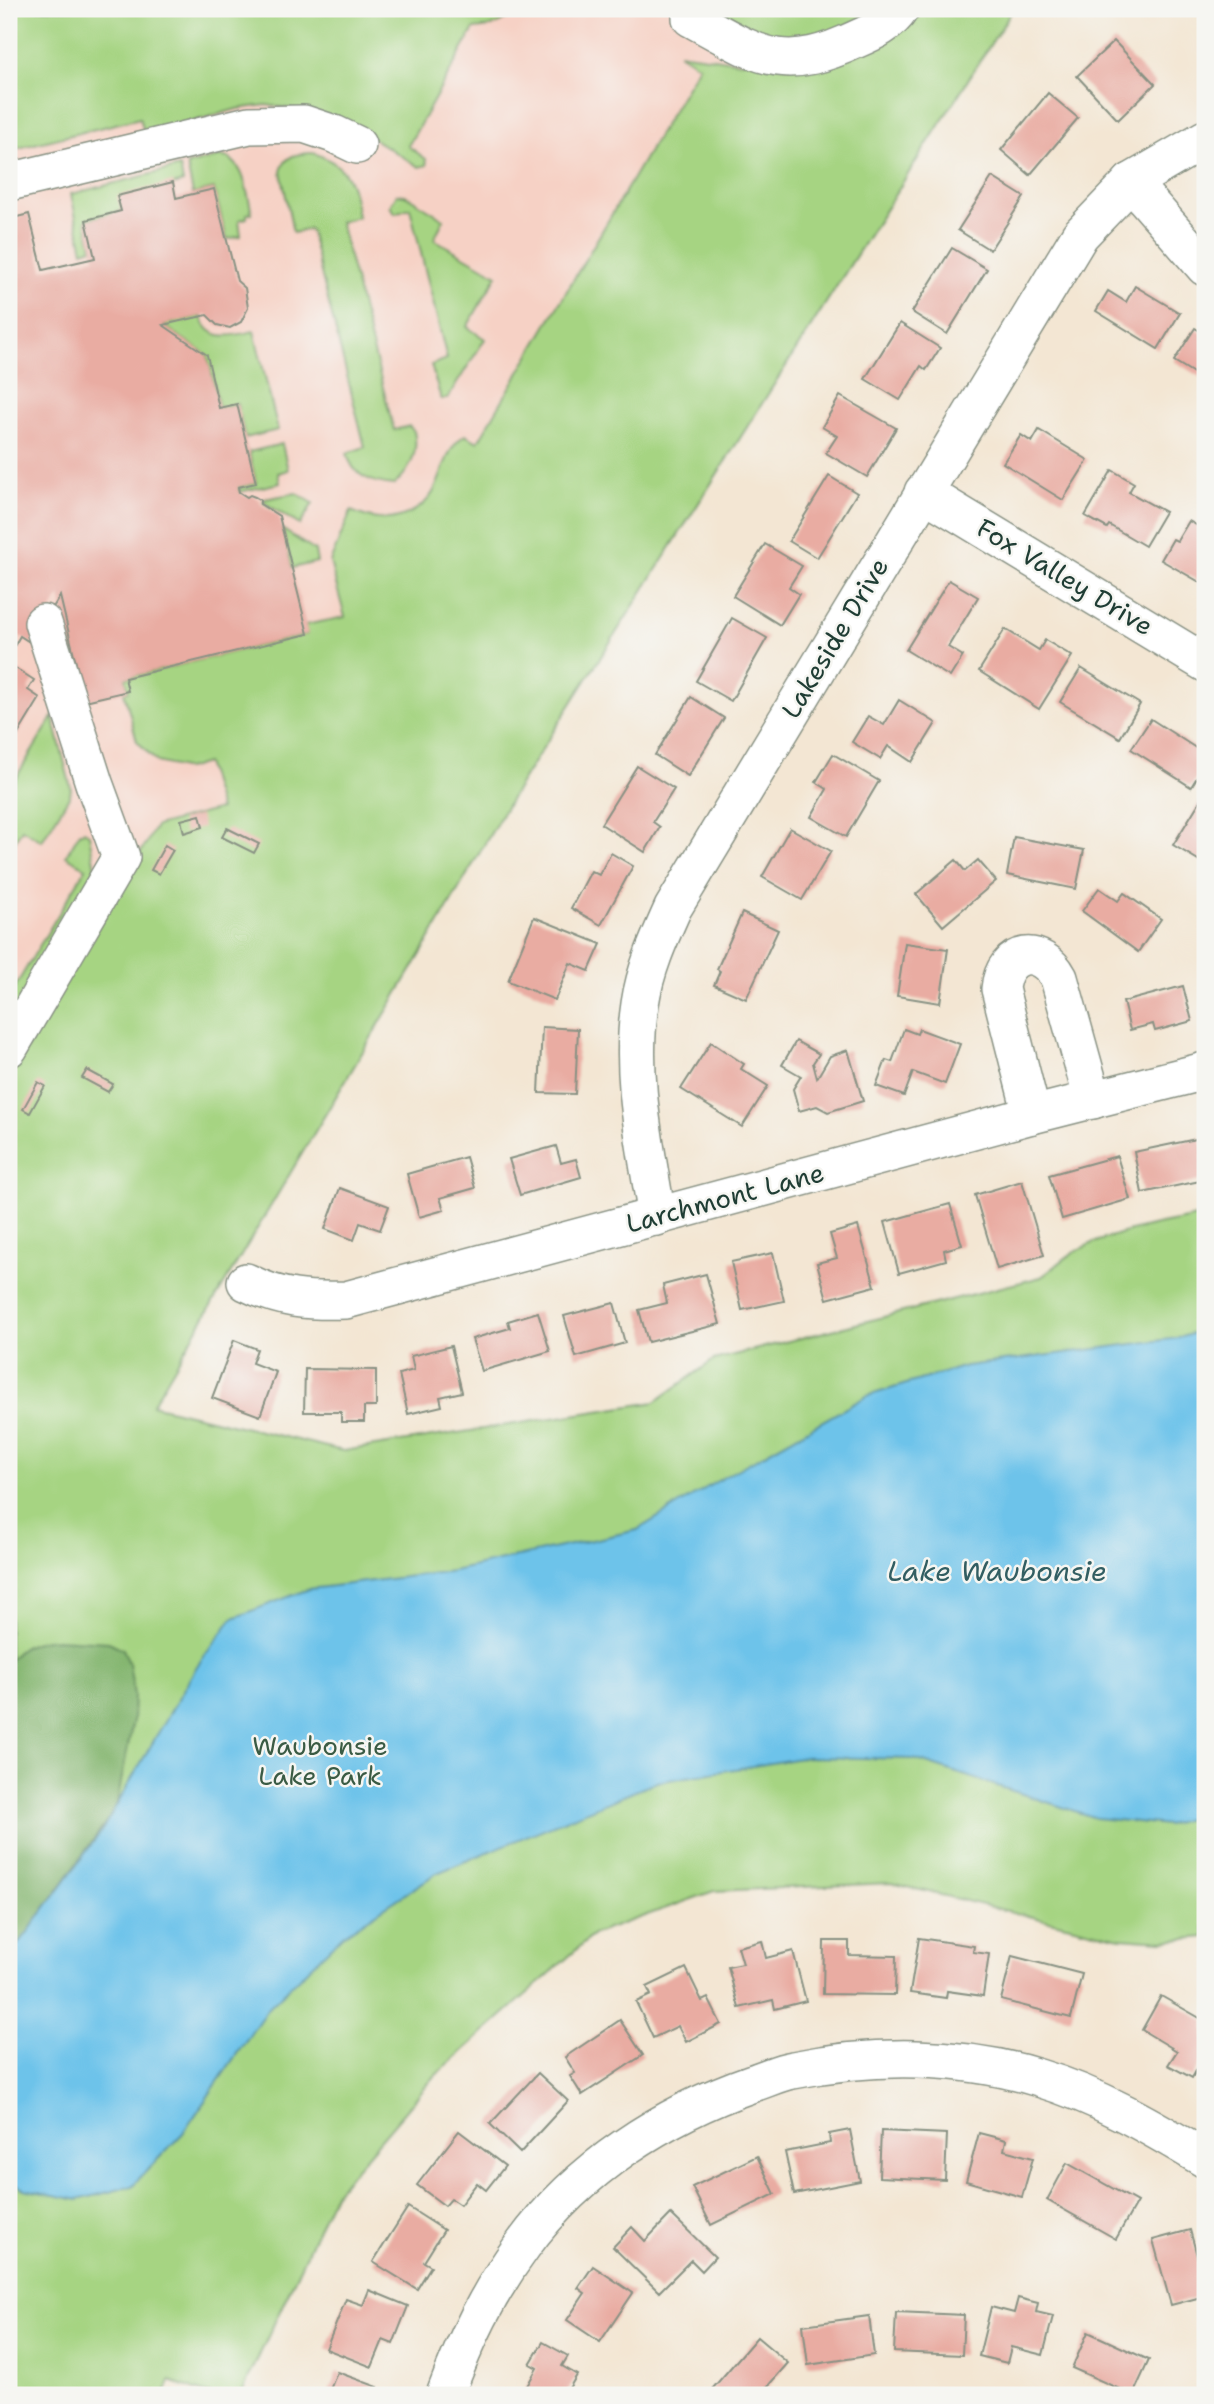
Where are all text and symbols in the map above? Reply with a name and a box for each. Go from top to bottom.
street label: Fox Valley Drive [970,510,1160,643]
street label: Lakeside Drive [773,551,896,725]
street label: Larchmont Lane [622,1154,828,1241]
water label: Lake Waubonsie [887,1552,1107,1590]
park label: Waubonsie Lake Park [252,1728,388,1793]

